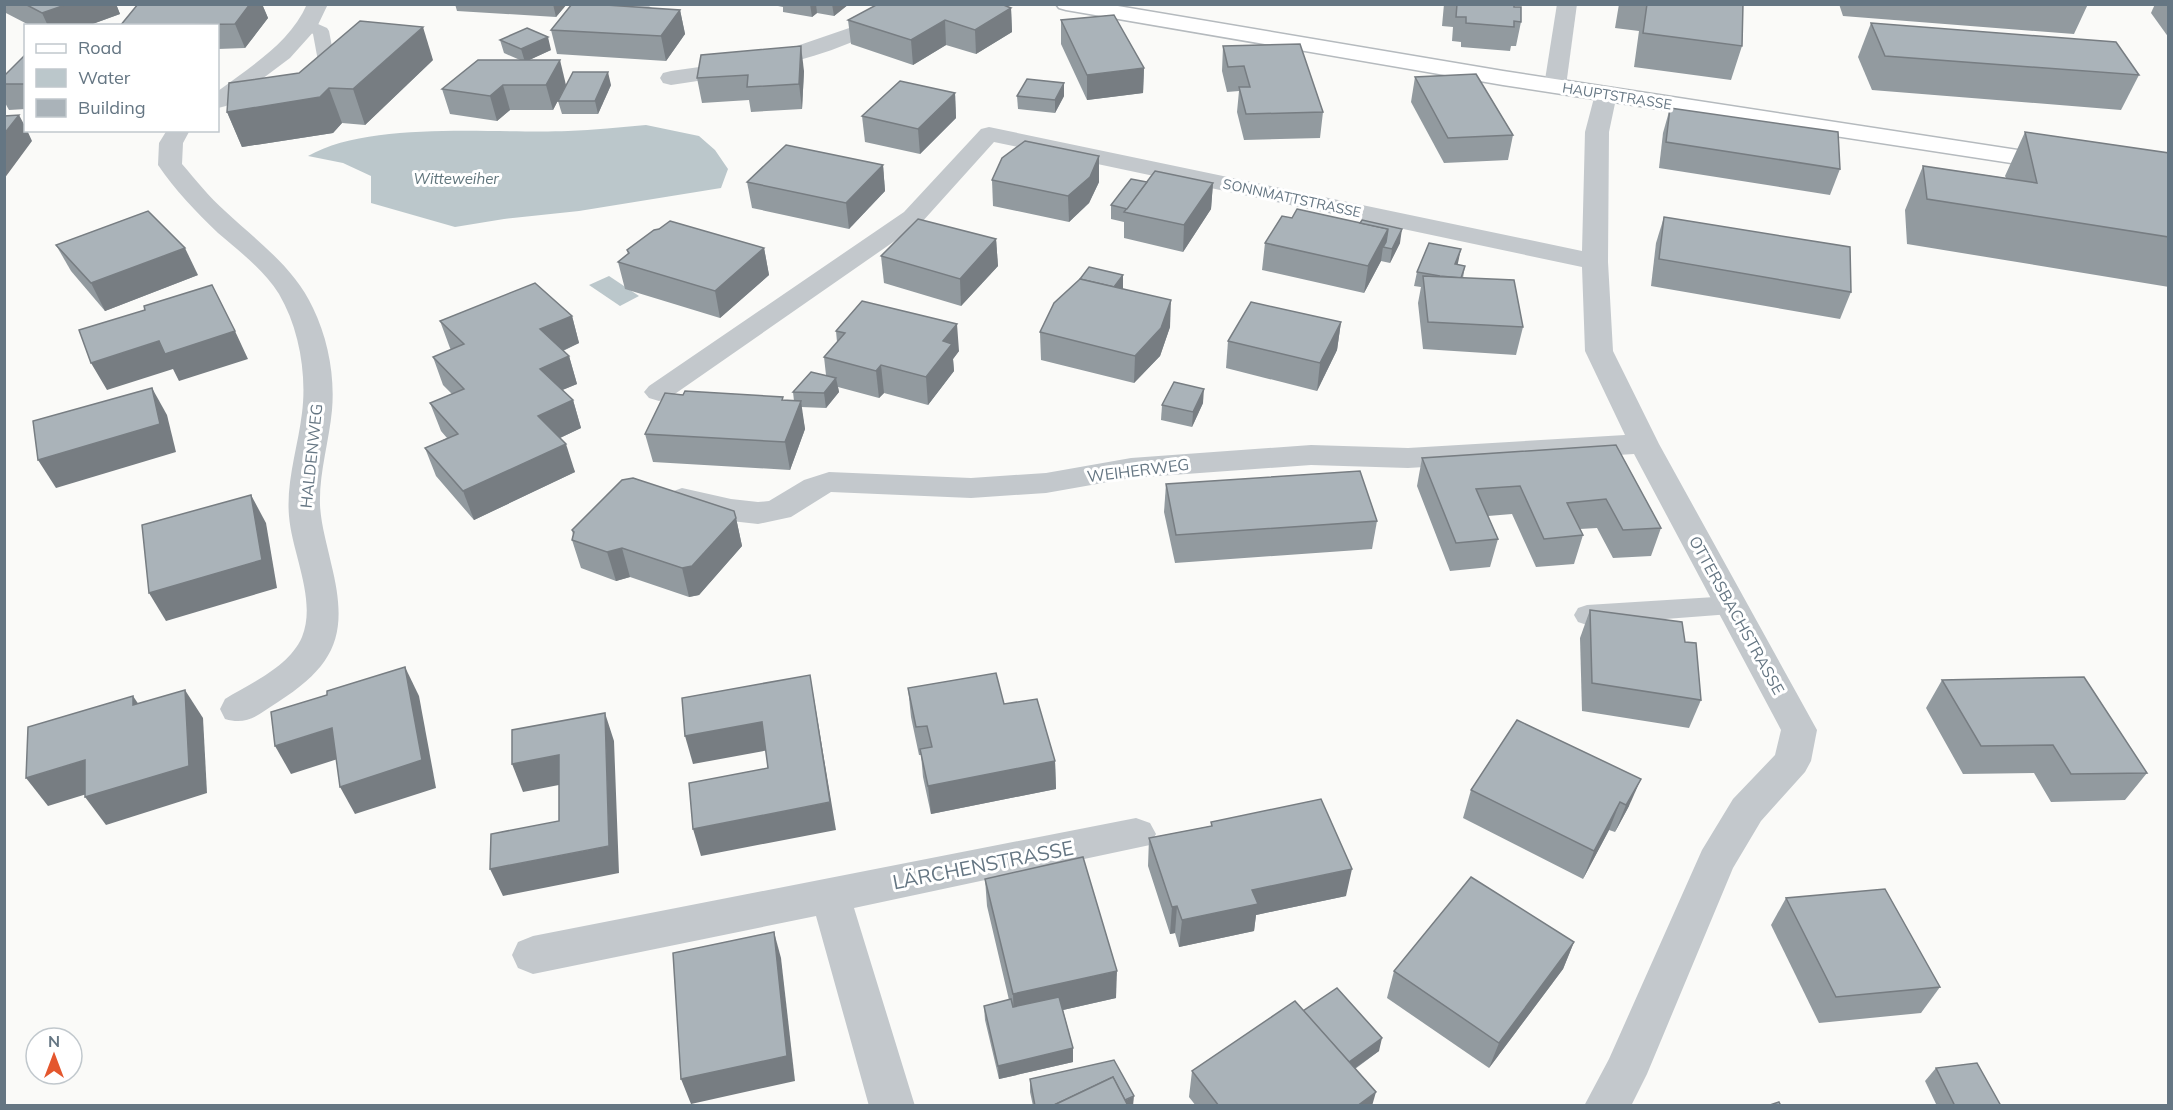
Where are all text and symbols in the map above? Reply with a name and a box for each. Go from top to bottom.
legend [24,24,219,132]
text: Road [78,36,122,59]
text: Water [78,66,131,89]
street label: HAUPTSTRASSE [1561,78,1673,114]
text: Building [78,96,146,119]
water label: Witteweiher [413,169,499,188]
street label: SONNMATTSTRASSE [1221,175,1363,221]
street label: HALDENWEG [296,403,326,509]
street label: WEIHERWEG [1086,454,1190,486]
street label: OTTERSBACHSTRASSE [1685,532,1789,698]
street label: LÄRCHENSTRASSE [890,835,1075,894]
north arrow [24,1026,84,1086]
text: N [48,1031,60,1051]

